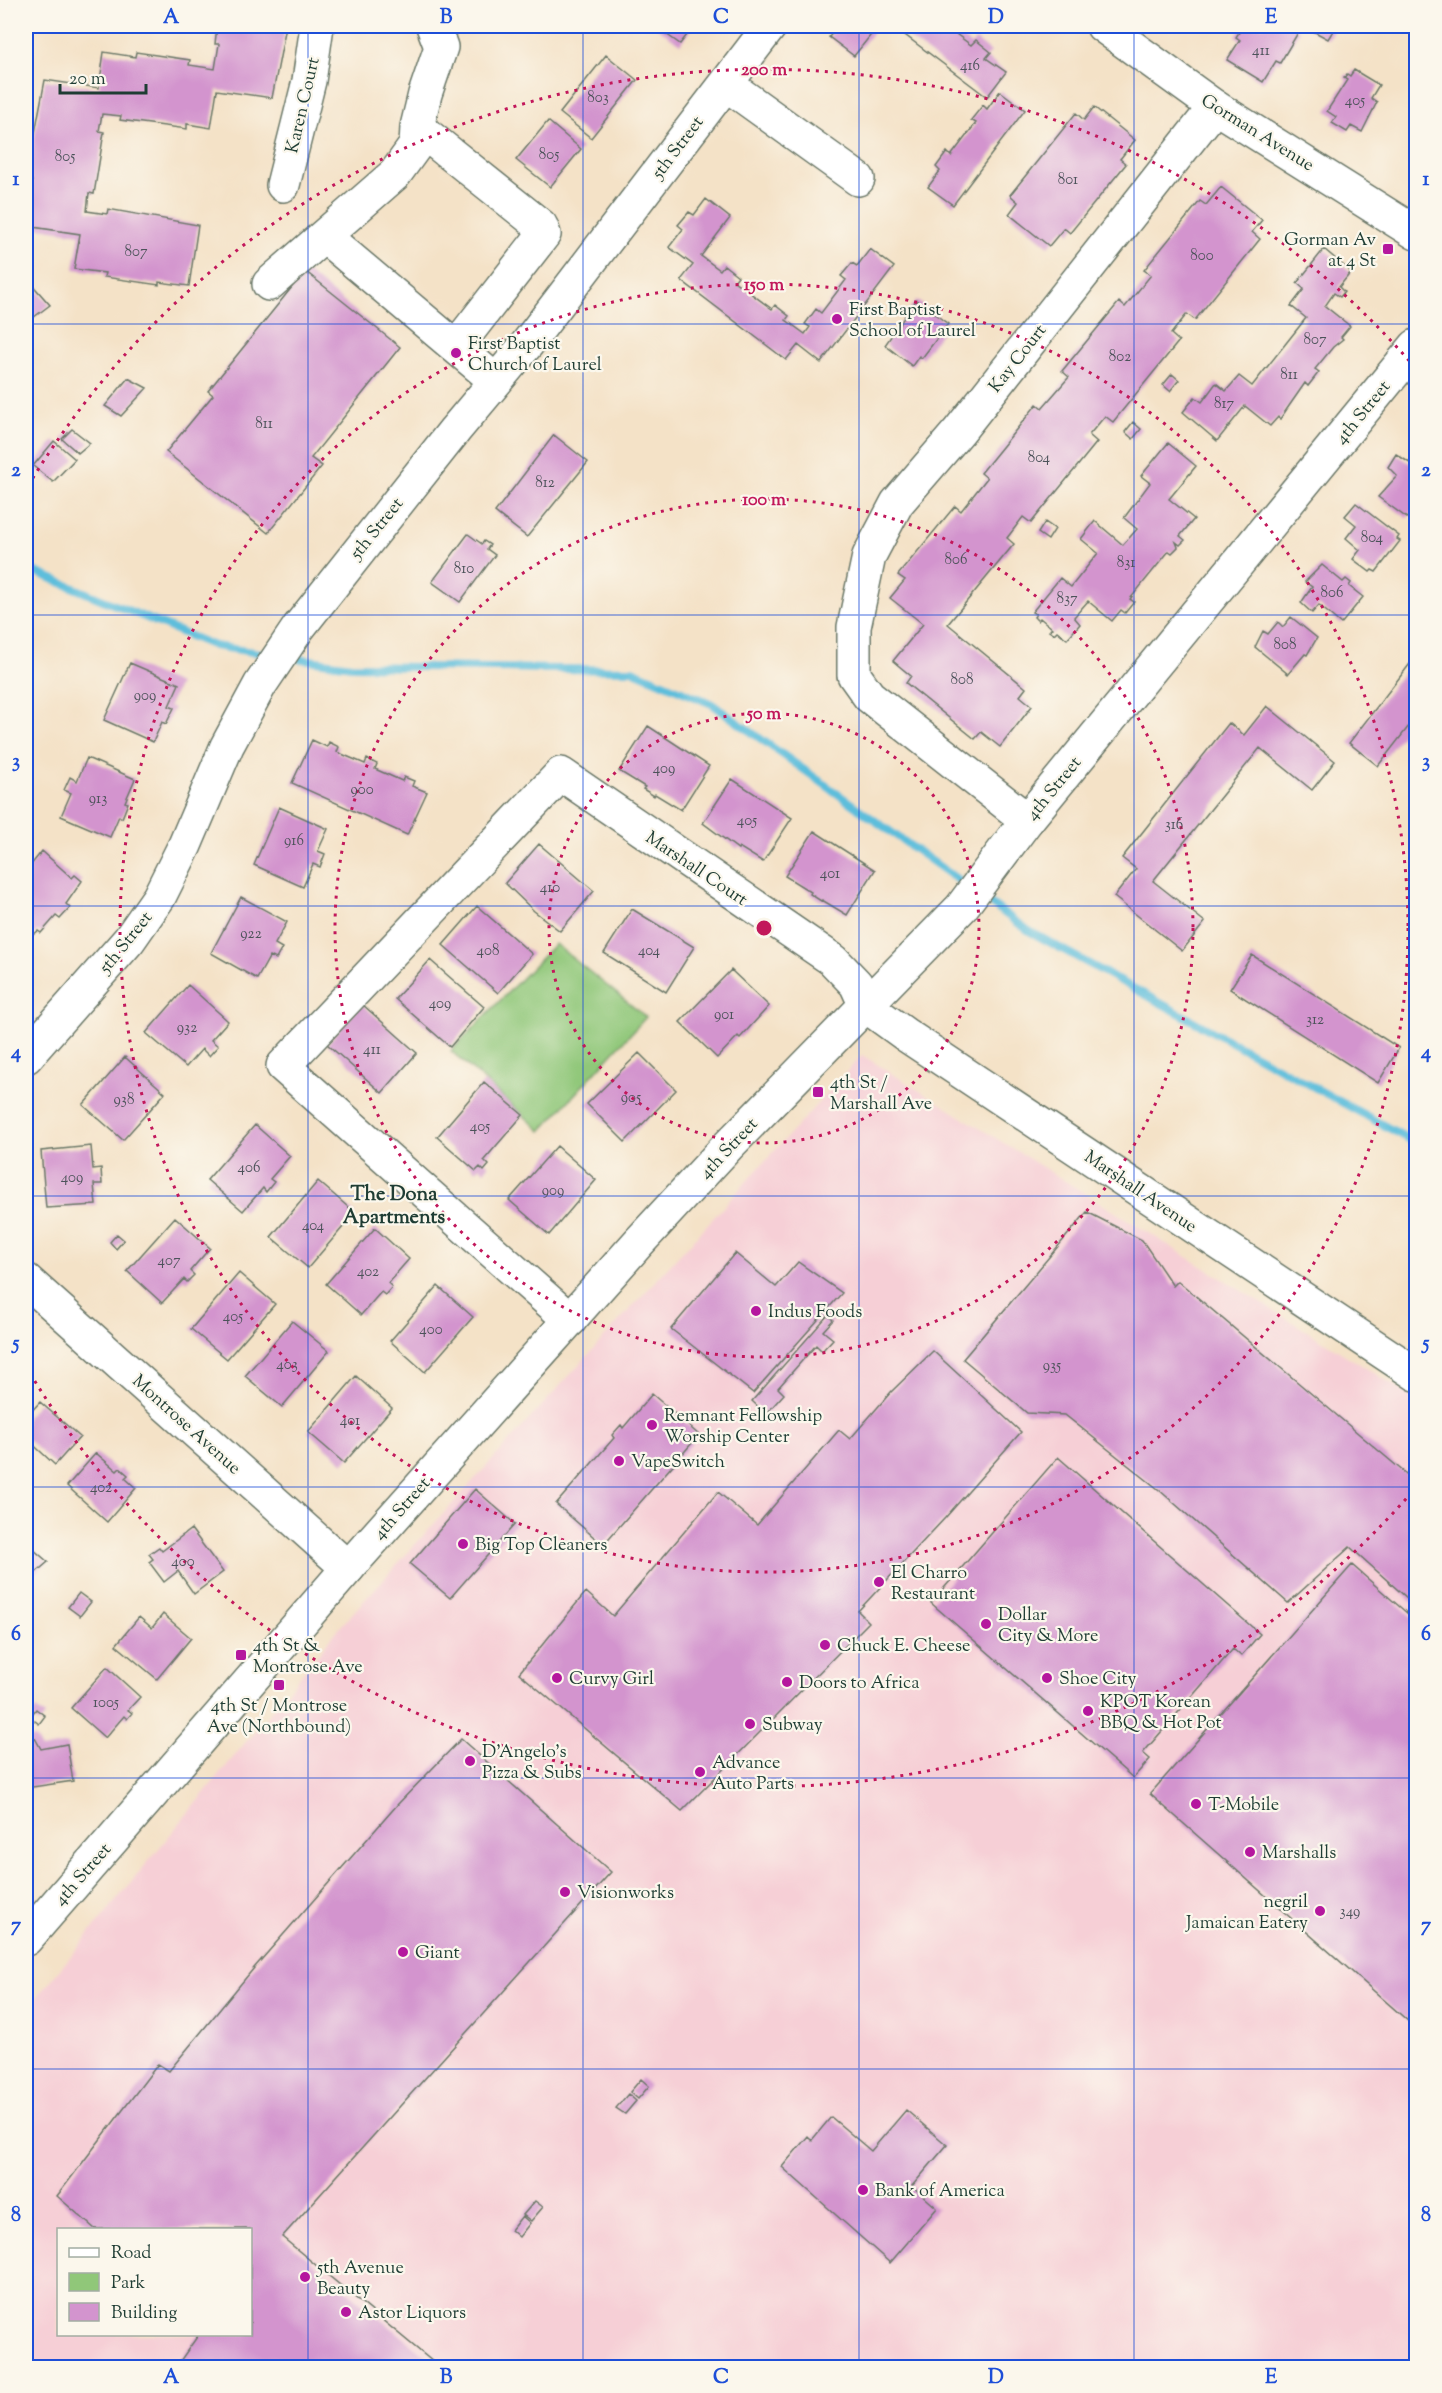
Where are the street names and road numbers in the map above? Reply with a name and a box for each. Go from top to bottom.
street label: Karen Court [280,55,328,156]
street label: Gorman Avenue [1195,88,1319,179]
street label: 5th Street [646,111,711,186]
street label: Kay Court [983,319,1054,399]
street label: 4th Street [1330,376,1398,451]
street label: 5th Street [344,493,411,567]
street label: 4th Street [1021,752,1089,827]
street label: Marshall Court [640,826,752,914]
street label: 5th Street [93,907,160,981]
street label: 4th Street [694,1113,765,1186]
street label: Marshall Avenue [1078,1145,1202,1240]
street label: Montrose Avenue [125,1369,246,1482]
street label: 4th Street [368,1472,437,1547]
street label: 4th Street [49,1838,118,1913]

